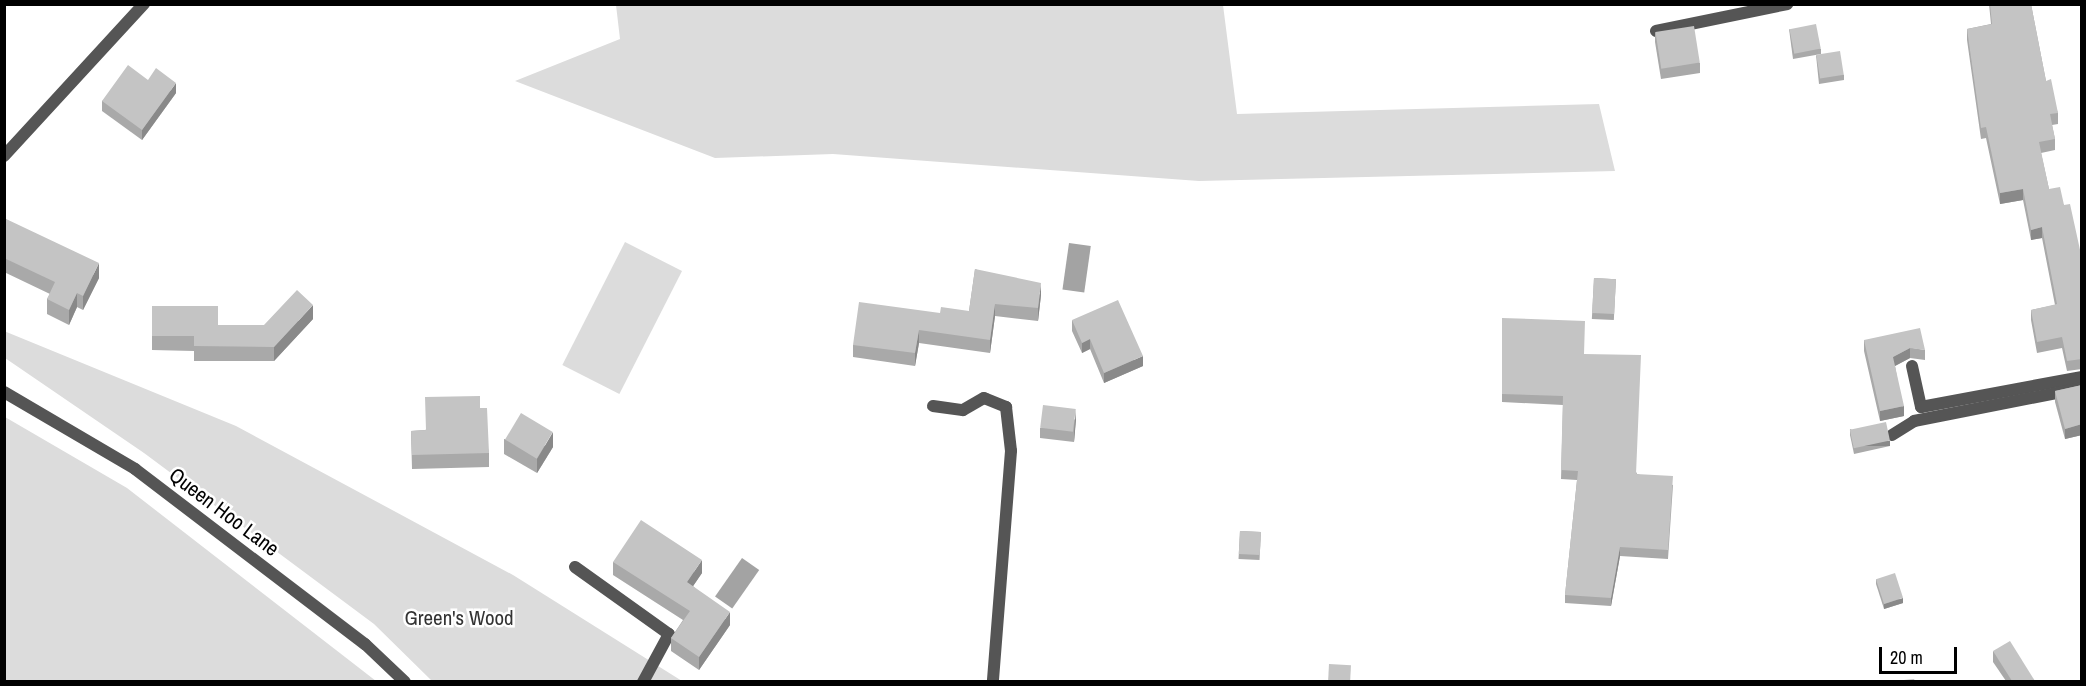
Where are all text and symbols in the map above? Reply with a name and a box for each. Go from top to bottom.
street label: Queen Hoo Lane [164,462,284,562]
park label: Green's Wood [404,605,514,631]
scale bar [1882,635,1960,673]
text: 20 m [1890,645,1923,670]

